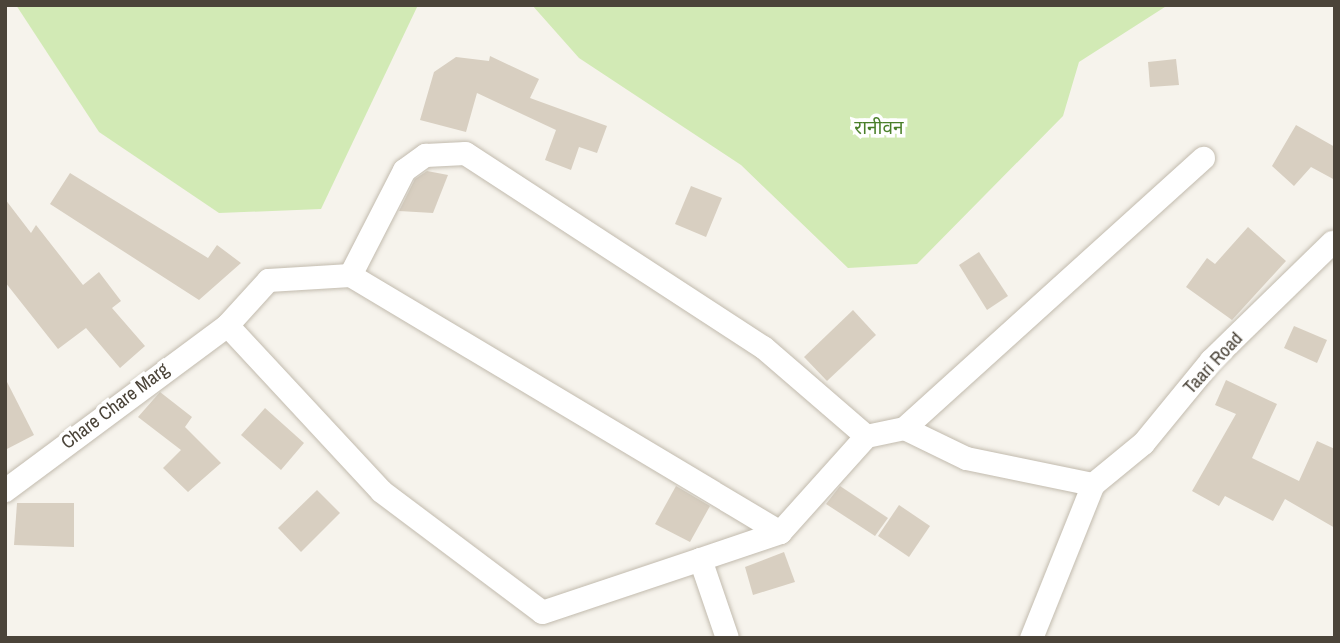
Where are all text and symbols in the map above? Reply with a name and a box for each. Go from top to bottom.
park label: रानीवन [854,117,904,139]
street label: Taari Road [1179,327,1247,399]
street label: Chare Chare Marg [57,358,173,454]

